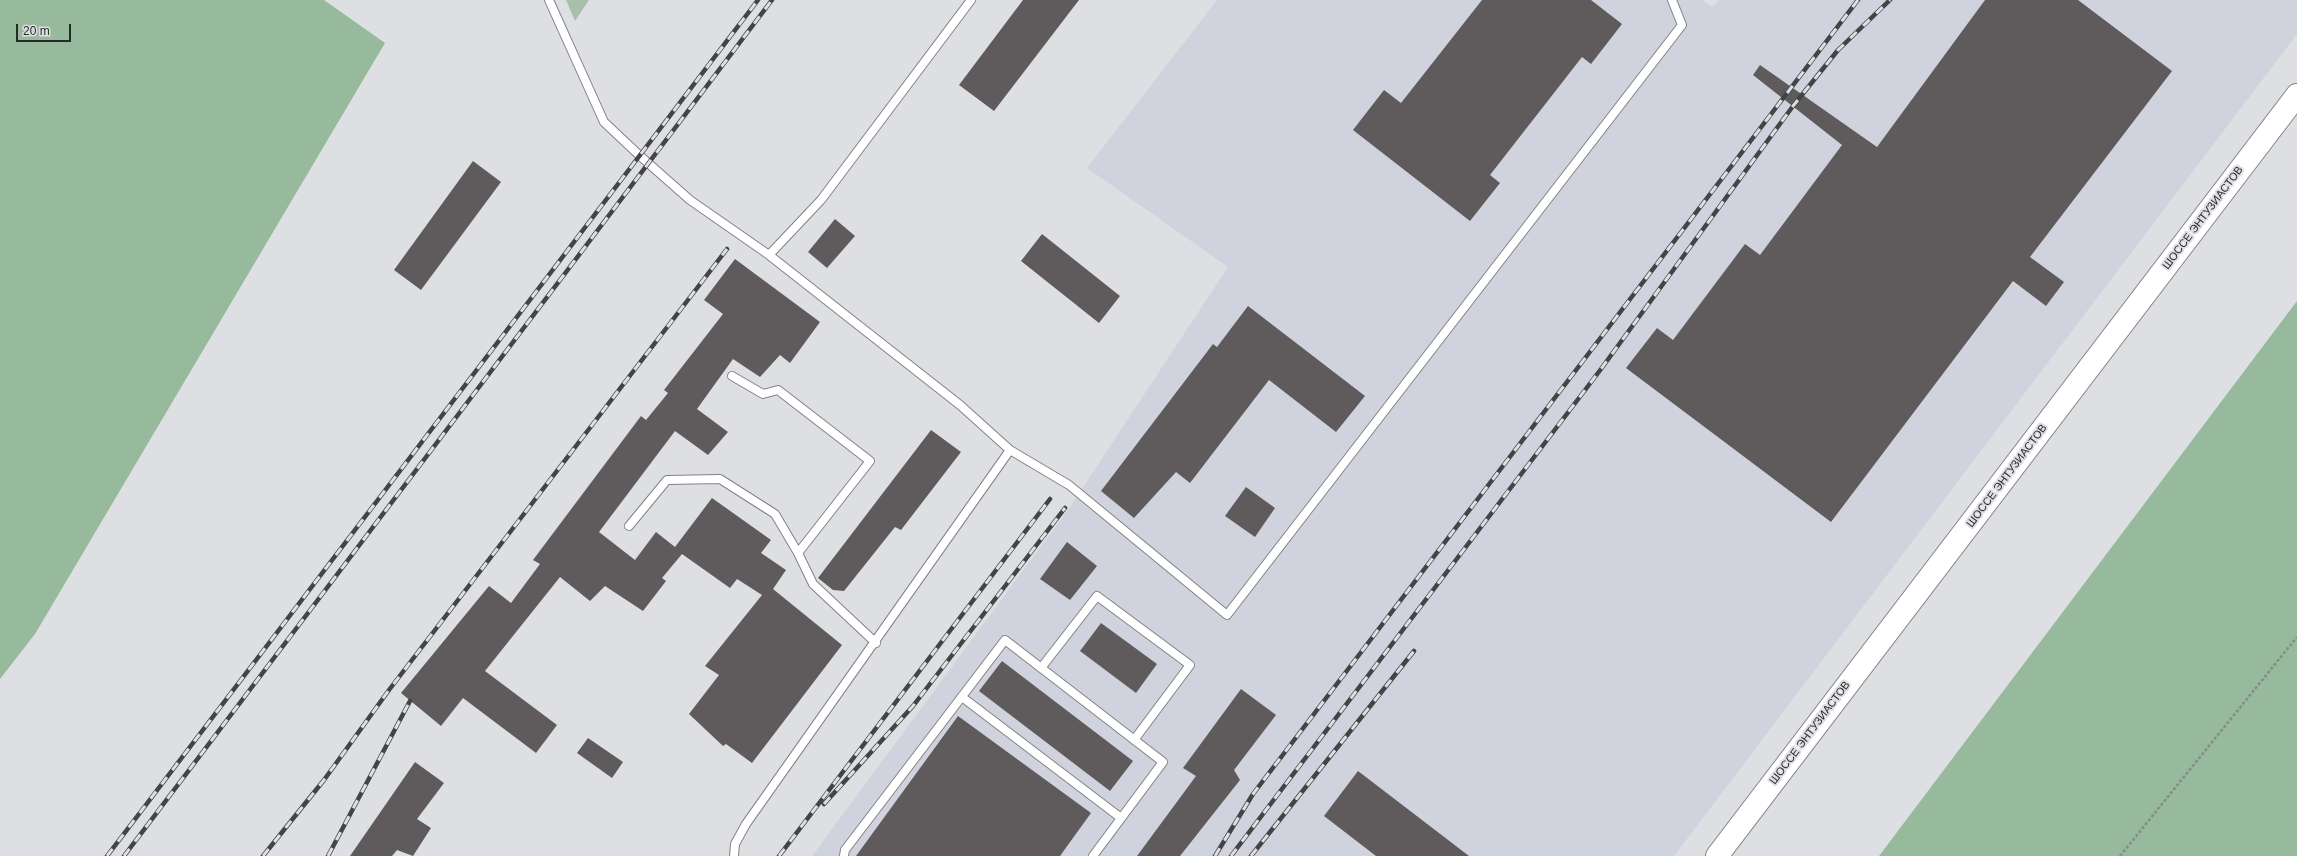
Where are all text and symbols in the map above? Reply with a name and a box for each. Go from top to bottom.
scale bar [18,16,73,42]
text: 20 m [23,24,50,38]
street label: ШОССЕ ЭНТУЗИАСТОВ [2160,164,2246,272]
street label: ШОССЕ ЭНТУЗИАСТОВ [1964,422,2050,530]
street label: ШОССЕ ЭНТУЗИАСТОВ [1767,679,1853,787]

